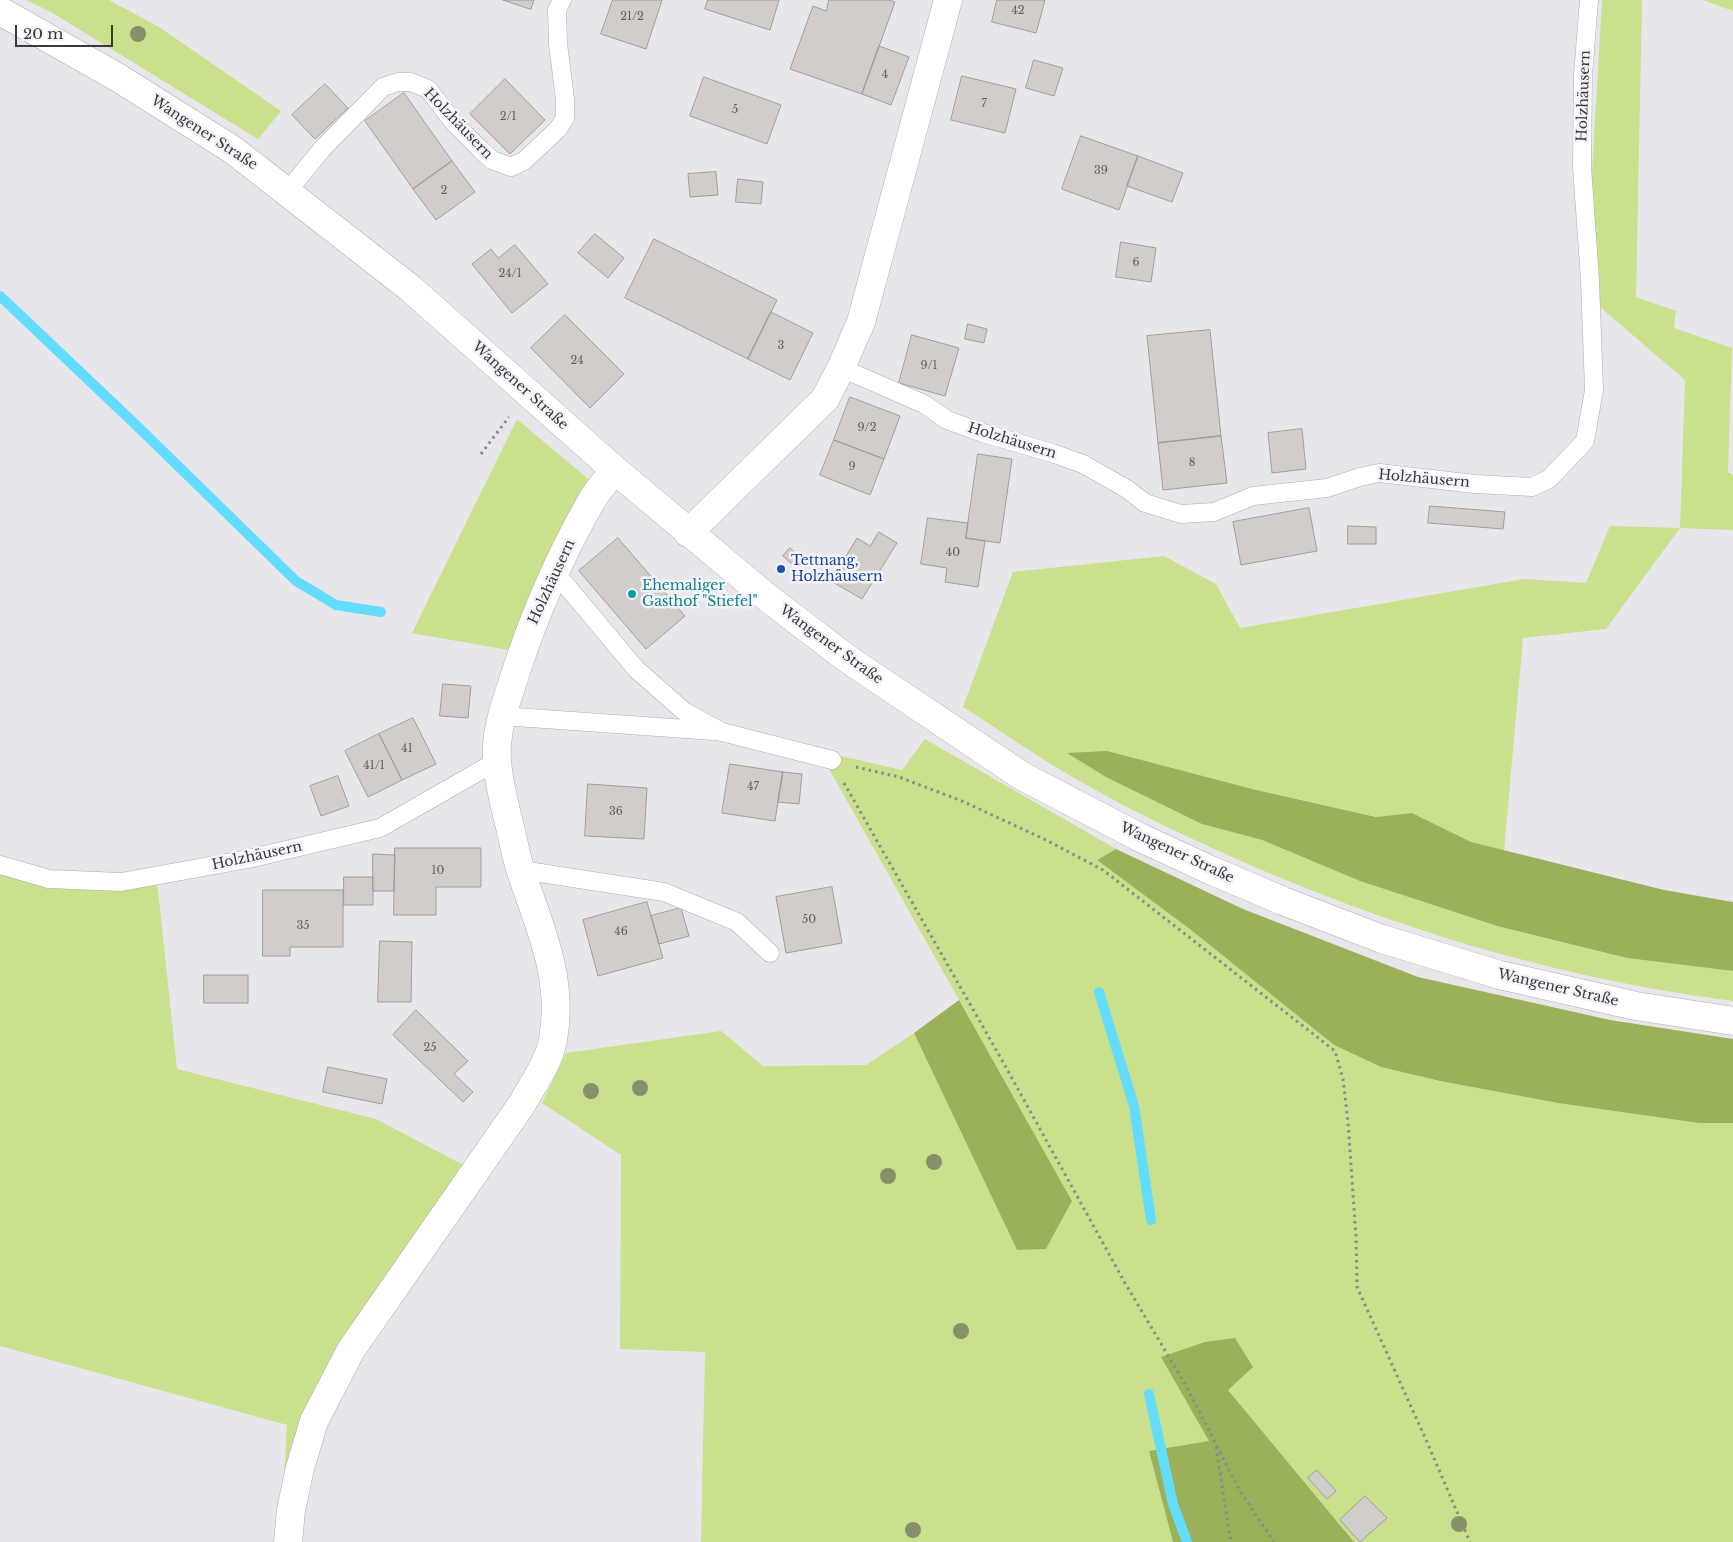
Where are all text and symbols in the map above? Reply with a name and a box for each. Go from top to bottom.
house number: 42 [1011,4,1025,18]
house number: 21/2 [620,10,644,24]
scale bar [18,15,115,47]
text: 20 m [23,24,63,43]
street label: Holzhäusern [1574,50,1594,142]
house number: 4 [882,68,888,82]
street label: Holzhäusern [420,85,496,163]
street label: Wangener Straße [148,92,260,174]
house number: 7 [981,97,987,111]
house number: 5 [732,103,738,117]
house number: 2/1 [500,110,516,124]
house number: 39 [1094,164,1108,178]
house number: 2 [441,184,447,198]
house number: 6 [1132,256,1140,270]
house number: 24/1 [498,267,522,281]
street label: Wangener Straße [468,338,572,434]
house number: 3 [778,339,784,353]
house number: 24 [570,354,584,368]
house number: 9/1 [920,359,938,373]
street label: Holzhäusern [966,420,1058,462]
house number: 9/2 [858,421,876,435]
house number: 8 [1189,456,1195,470]
house number: 9 [848,460,856,474]
street label: Holzhäusern [1378,467,1470,491]
street label: Holzhäusern [525,537,579,627]
house number: 40 [946,546,960,560]
place label: Tettnang, Holzhäusern [791,553,883,586]
marker: Tettnang, Holzhäusern [775,563,787,575]
place label: Ehemaliger Gasthof "Stiefel" [642,578,758,610]
marker: Ehemaliger Gasthof "Stiefel" [626,588,638,600]
street label: Wangener Straße [776,602,886,688]
house number: 41 [401,742,413,756]
house number: 41/1 [363,759,385,773]
house number: 47 [747,780,759,794]
house number: 36 [609,805,623,819]
street label: Wangener Straße [1117,819,1237,887]
street label: Holzhäusern [210,838,304,874]
house number: 10 [432,864,444,878]
house number: 50 [802,913,816,927]
house number: 35 [296,919,310,933]
house number: 46 [614,925,628,939]
street label: Wangener Straße [1496,966,1620,1010]
house number: 25 [423,1041,437,1055]

